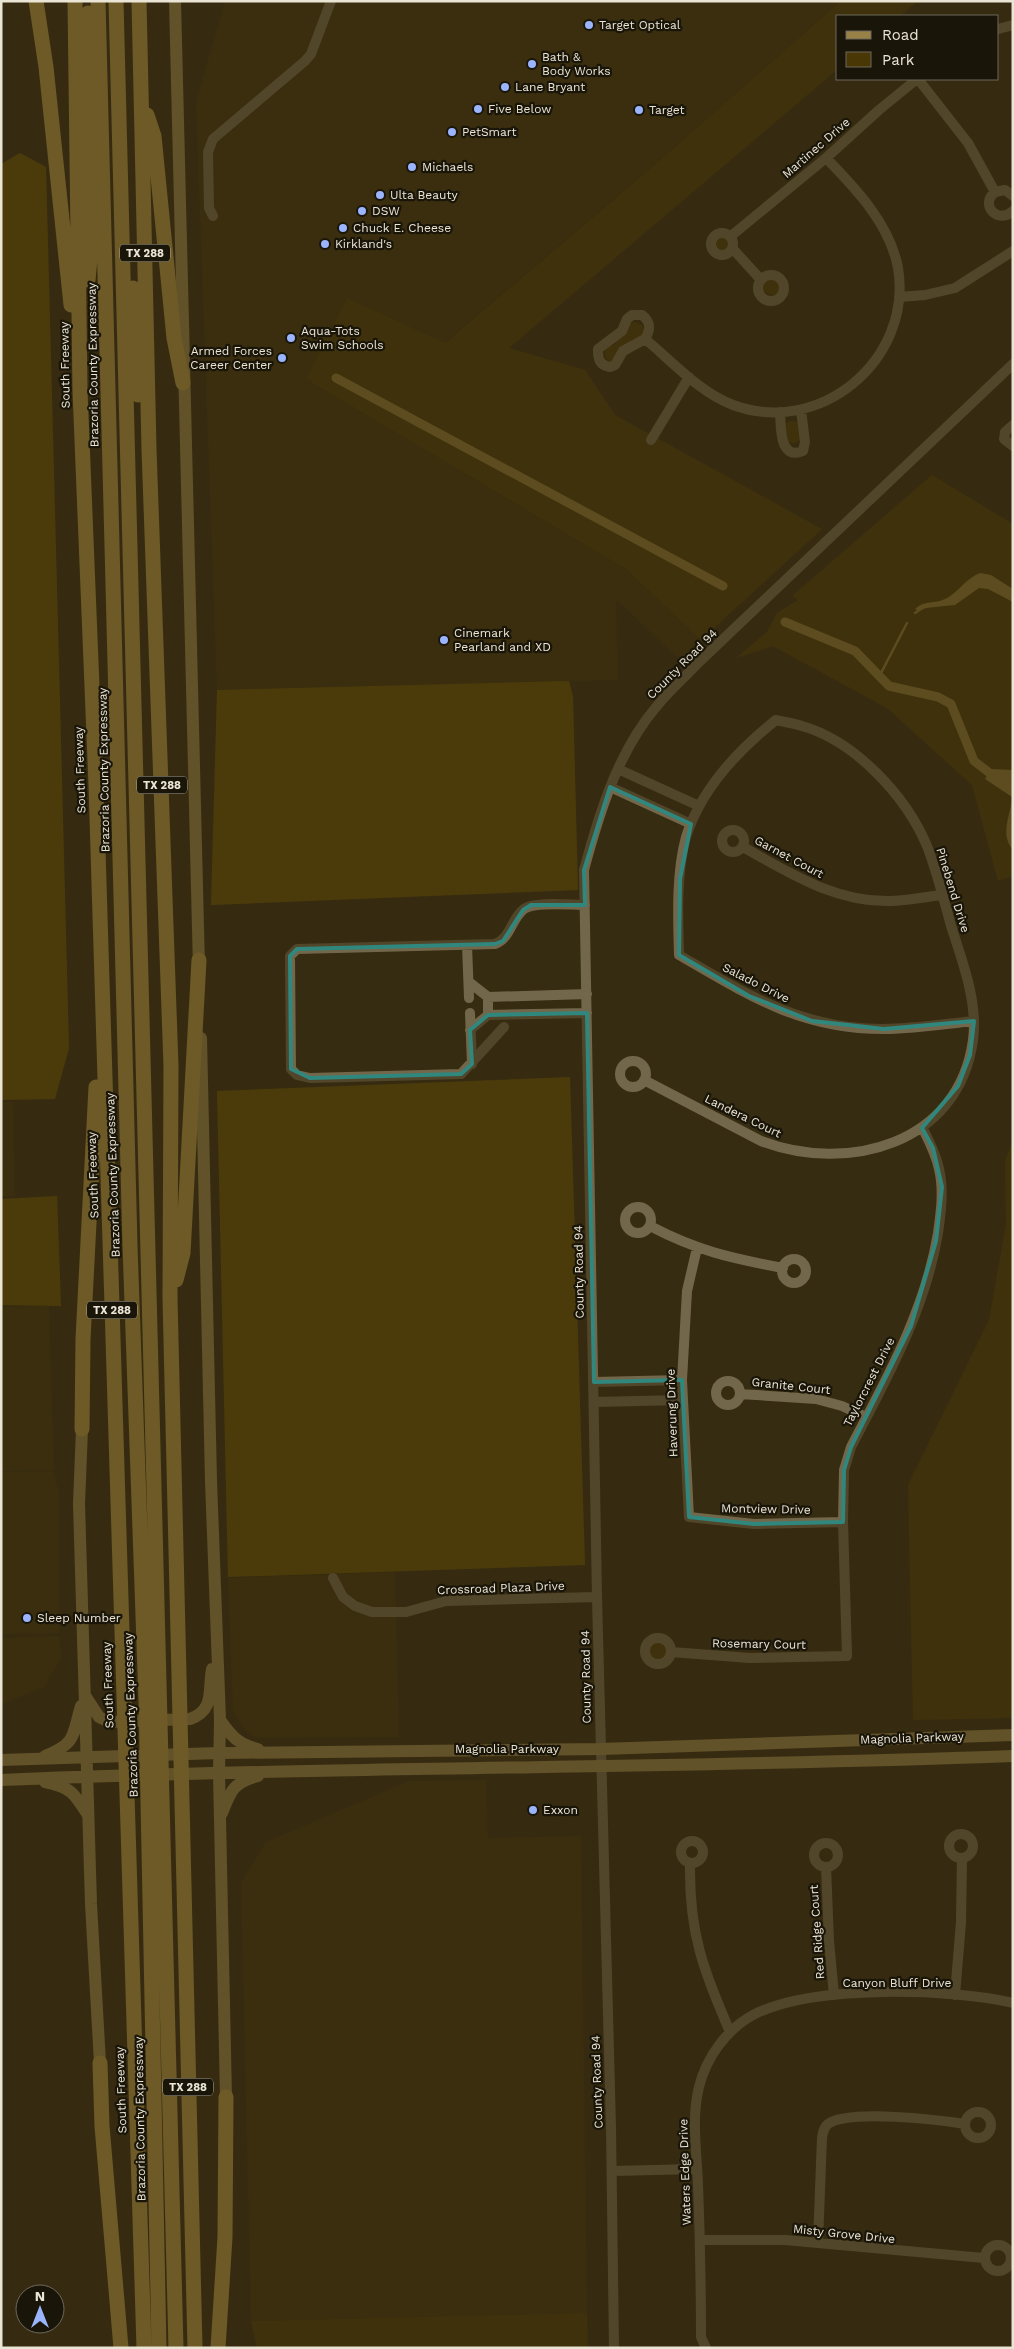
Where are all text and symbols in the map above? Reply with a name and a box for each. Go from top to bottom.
legend [836,15,999,80]
place label: Target Optical [599,18,681,32]
marker: Target Optical [583,19,595,31]
text: Road [882,26,919,44]
place label: Bath & Body Works [542,50,610,78]
text: Park [882,51,915,69]
marker: Bath & Body Works [526,58,538,70]
place label: Lane Bryant [515,80,585,94]
marker: Lane Bryant [499,81,511,93]
place label: Five Below [488,102,551,116]
marker: Five Below [472,103,484,115]
place label: Target [649,103,685,117]
marker: Target [633,104,645,116]
street label: Martinec Drive [779,115,853,181]
place label: PetSmart [462,125,516,139]
marker: PetSmart [446,126,458,138]
place label: Michaels [422,160,473,174]
marker: Michaels [406,161,418,173]
place label: Ulta Beauty [390,188,458,202]
marker: Ulta Beauty [374,189,386,201]
place label: DSW [372,204,400,218]
marker: DSW [356,205,368,217]
place label: Chuck E. Cheese [353,221,451,235]
marker: Chuck E. Cheese [337,222,349,234]
place label: Kirkland's [335,237,392,251]
marker: Kirkland's [319,238,331,250]
road number: TX 288 [120,244,170,262]
street label: Brazoria County Expressway [85,282,101,448]
street label: South Freeway [57,321,73,408]
place label: Aqua-Tots Swim Schools [301,324,384,352]
marker: Aqua-Tots Swim Schools [285,332,297,344]
place label: Armed Forces Career Center [190,344,272,372]
marker: Armed Forces Career Center [276,352,288,364]
place label: Cinemark Pearland and XD [454,626,551,654]
street label: County Road 94 [644,626,720,702]
marker: Cinemark Pearland and XD [438,634,450,646]
street label: Brazoria County Expressway [96,687,112,853]
street label: South Freeway [71,726,89,814]
road number: TX 288 [137,776,187,794]
street label: Garnet Court [752,833,826,881]
street label: Pinebend Drive [933,846,973,934]
street label: Salado Drive [720,960,792,1006]
street label: Landera Court [702,1091,784,1141]
street label: Brazoria County Expressway [103,1092,123,1258]
street label: South Freeway [84,1131,102,1219]
street label: County Road 94 [571,1225,587,1319]
road number: TX 288 [87,1302,137,1318]
street label: Taylorcrest Drive [841,1335,897,1429]
street label: Haverung Drive [663,1368,681,1457]
street label: Granite Court [751,1375,831,1397]
street label: Montview Drive [721,1501,811,1517]
street label: Crossroad Plaza Drive [437,1579,565,1597]
place label: Sleep Number [37,1611,121,1625]
marker: Sleep Number [21,1612,33,1624]
street label: County Road 94 [578,1630,594,1724]
street label: Brazoria County Expressway [121,1632,141,1798]
street label: Rosemary Court [712,1636,806,1652]
street label: South Freeway [99,1641,117,1729]
street label: Magnolia Parkway [860,1729,965,1747]
street label: Magnolia Parkway [455,1742,560,1756]
place label: Exxon [543,1803,578,1817]
marker: Exxon [527,1804,539,1816]
street label: Red Ridge Court [807,1884,827,1980]
street label: Canyon Bluff Drive [843,1976,952,1990]
street label: County Road 94 [588,2035,606,2129]
street label: Brazoria County Expressway [132,2036,148,2202]
street label: South Freeway [112,2046,130,2134]
road number: TX 288 [163,2078,213,2096]
street label: Waters Edge Drive [676,2118,694,2226]
street label: Misty Grove Drive [792,2222,896,2246]
north arrow [15,2284,65,2334]
text: N [35,2288,45,2304]

